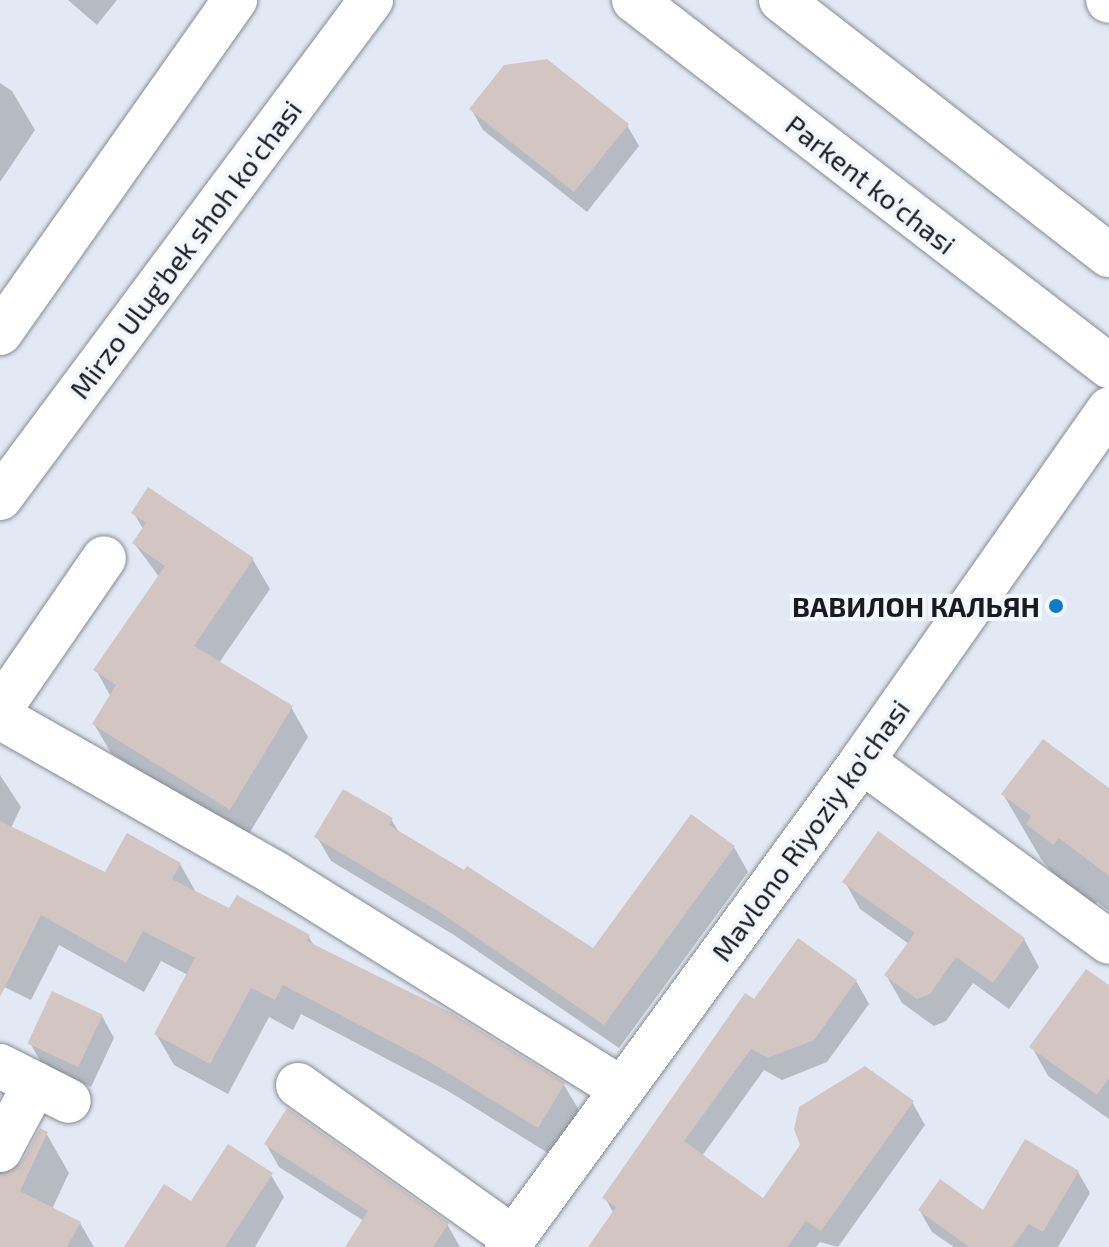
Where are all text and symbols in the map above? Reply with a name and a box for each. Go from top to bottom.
street label: Mirzo Ulug'bek shoh ko'chasi [62,93,308,405]
street label: Parkent ko'chasi [779,107,963,261]
place label: ВАВИЛОН КАЛЬЯН [792,589,1040,623]
marker: ВАВИЛОН КАЛЬЯН [1047,597,1065,615]
street label: Mavlono Riyoziy ko'chasi [704,692,916,968]

